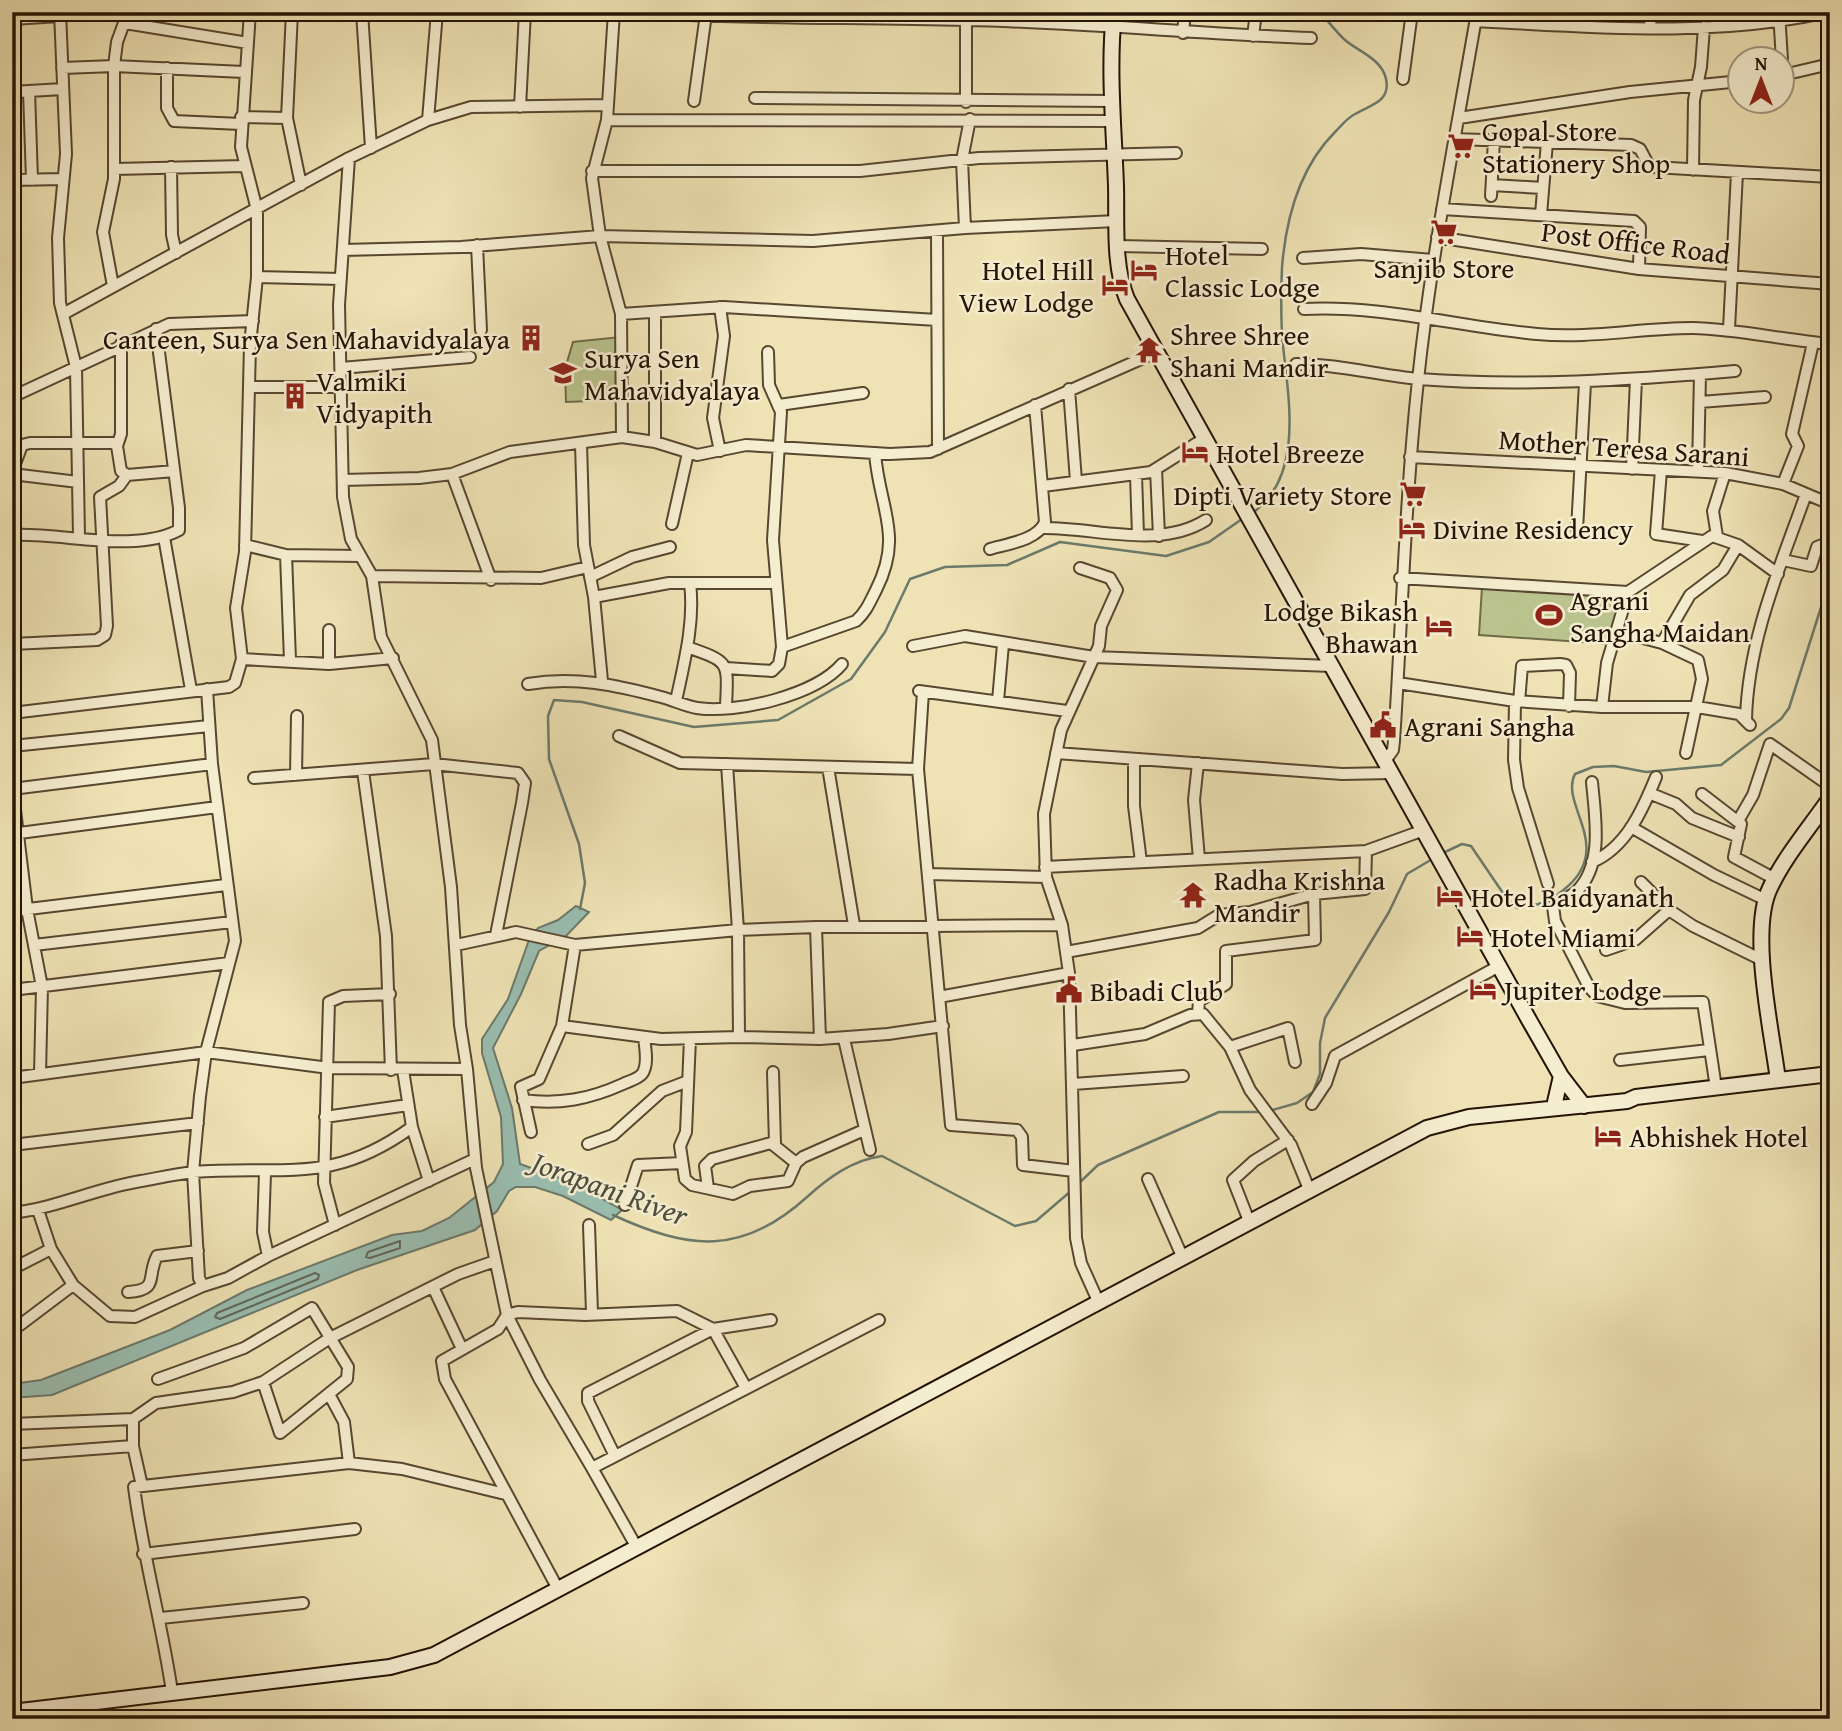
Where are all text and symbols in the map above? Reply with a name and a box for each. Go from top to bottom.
north arrow [1727,46,1797,116]
text: N [1755,49,1768,77]
place label: Gopal Store Stationery Shop [1482,110,1670,183]
supermarket icon: Gopal Store Stationery Shop [1446,131,1476,161]
street label: Post Office Road [1539,210,1733,274]
supermarket icon: Sanjib Store [1429,217,1459,247]
place label: Hotel Classic Lodge [1165,234,1320,307]
place label: Sanjib Store [1374,247,1514,288]
place label: Hotel Hill View Lodge [959,249,1094,322]
hotel icon: Hotel Classic Lodge [1129,255,1159,285]
hotel icon: Hotel Hill View Lodge [1100,270,1130,300]
place label: Shree Shree Shani Mandir [1170,314,1329,387]
place label: Canteen, Surya Sen Mahavidyalaya [103,318,511,359]
building icon: Canteen, Surya Sen Mahavidyalaya [516,323,546,353]
temple icon: Shree Shree Shani Mandir [1134,335,1164,365]
place label: Surya Sen Mahavidyalaya [584,337,761,410]
school or university icon: Surya Sen Mahavidyalaya [548,358,578,388]
place label: Valmiki Vidyapith [316,360,433,433]
building icon: Valmiki Vidyapith [280,381,310,411]
street label: Mother Teresa Sarani [1497,418,1751,476]
place label: Hotel Breeze [1216,432,1365,473]
hotel icon: Hotel Breeze [1180,437,1210,467]
place label: Dipti Variety Store [1174,474,1392,515]
supermarket icon: Dipti Variety Store [1398,479,1428,509]
place label: Divine Residency [1433,508,1633,549]
hotel icon: Divine Residency [1397,513,1427,543]
place label: Agrani Sangha Maidan [1570,579,1750,652]
place label: Lodge Bikash Bhawan [1264,590,1418,663]
sports icon: Agrani Sangha Maidan [1534,600,1564,630]
hotel icon: Lodge Bikash Bhawan [1424,611,1454,641]
place label: Agrani Sangha [1404,705,1575,746]
public building icon: Agrani Sangha [1368,710,1398,740]
place label: Radha Krishna Mandir [1214,859,1386,932]
place label: Hotel Baidyanath [1471,876,1674,917]
temple icon: Radha Krishna Mandir [1178,880,1208,910]
hotel icon: Hotel Baidyanath [1435,881,1465,911]
place label: Hotel Miami [1491,916,1636,957]
hotel icon: Hotel Miami [1455,921,1485,951]
place label: Jupiter Lodge [1501,969,1662,1010]
place label: Bibadi Club [1090,970,1223,1011]
hotel icon: Jupiter Lodge [1468,974,1498,1004]
public building icon: Bibadi Club [1054,975,1084,1005]
place label: Abhishek Hotel [1629,1116,1808,1157]
hotel icon: Abhishek Hotel [1593,1121,1623,1151]
water label: Jorapani River [521,1138,695,1237]

